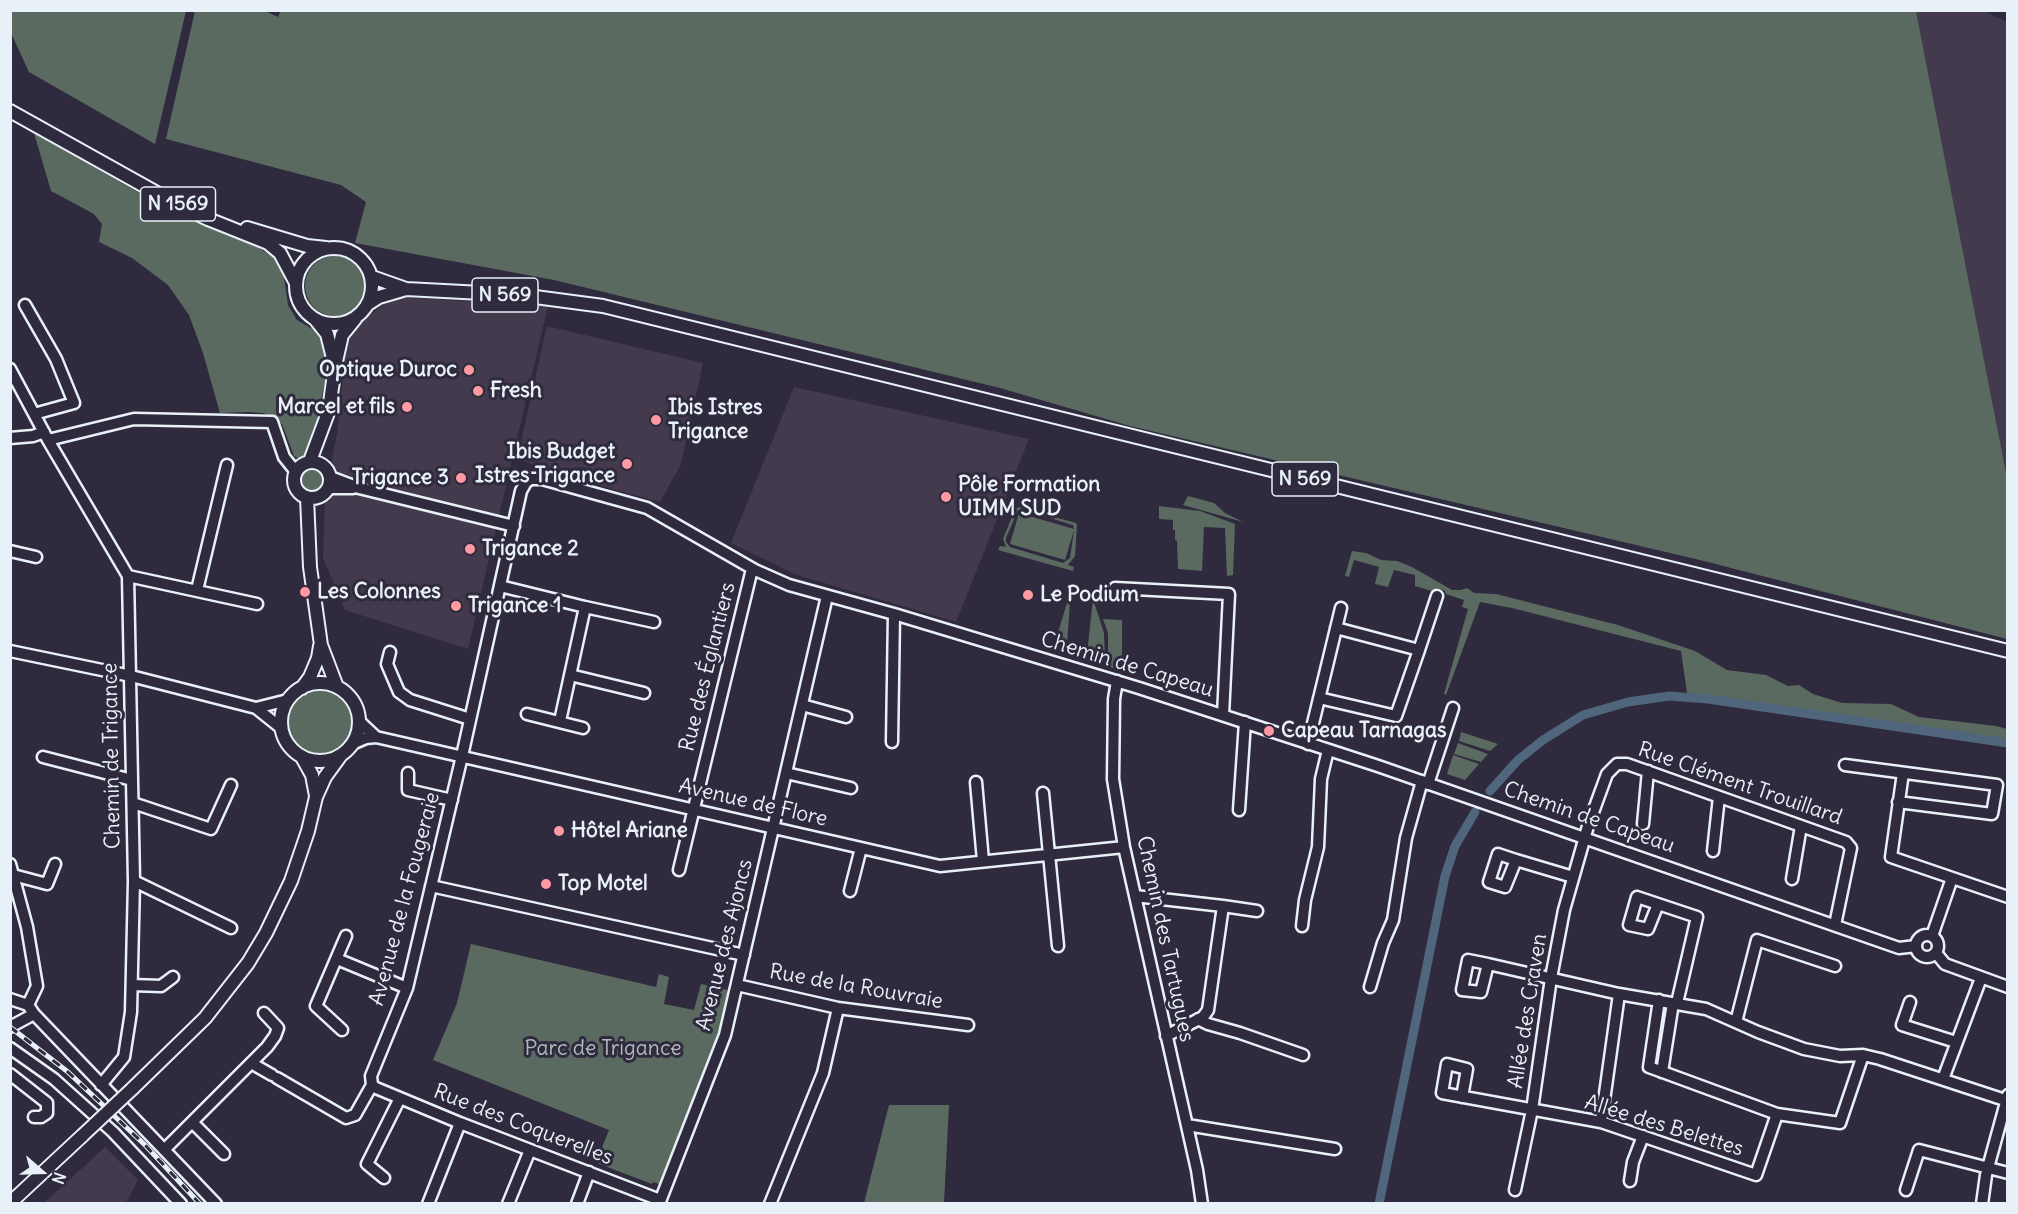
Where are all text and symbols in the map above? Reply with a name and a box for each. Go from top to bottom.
road number: N 1569 [140,187,216,221]
road number: N 569 [472,278,538,312]
place label: Optique Duroc [319,357,457,383]
marker: Optique Duroc [462,363,476,377]
place label: Fresh [490,378,542,404]
marker: Fresh [471,384,485,398]
place label: Marcel et fils [277,394,395,420]
place label: Ibis Istres Trigance [668,395,763,445]
marker: Marcel et fils [400,400,414,414]
marker: Ibis Istres Trigance [649,413,663,427]
place label: Ibis Budget Istres Trigance [475,439,615,489]
marker: Ibis Budget Istres Trigance [620,457,634,471]
road number: N 569 [1272,462,1338,496]
place label: Trigance 3 [352,465,449,491]
marker: Trigance 3 [454,471,468,485]
place label: Pôle Formation UIMM SUD [958,472,1100,522]
marker: Pôle Formation UIMM SUD [939,490,953,504]
place label: Trigance 2 [482,536,579,562]
marker: Trigance 2 [463,542,477,556]
place label: Les Colonnes [317,579,441,605]
street label: Rue des Églantiers [675,580,741,754]
place label: Le Podium [1040,582,1139,608]
marker: Les Colonnes [298,585,312,599]
marker: Le Podium [1021,588,1035,602]
place label: Trigance 1 [468,593,562,619]
marker: Trigance 1 [449,599,463,613]
street label: Chemin de Capeau [1038,627,1216,703]
street label: Chemin de Trigance [98,663,126,849]
place label: Capeau Tarnagas [1281,718,1447,744]
marker: Capeau Tarnagas [1262,724,1276,738]
street label: Rue Clément Trouillard [1635,737,1845,831]
street label: Avenue de Flore [676,774,830,832]
street label: Chemin de Capeau [1500,777,1678,859]
street label: Avenue de la Fougeraie [364,789,446,1009]
place label: Hôtel Ariane [571,818,688,844]
marker: Hôtel Ariane [552,824,566,838]
street label: Chemin des Tartugues [1131,834,1199,1044]
street label: Avenue des Ajoncs [692,857,758,1033]
place label: Top Motel [558,871,648,897]
marker: Top Motel [539,877,553,891]
street label: Allée des Craven [1503,932,1553,1090]
street label: Rue de la Rouvraie [767,959,945,1015]
park label: Parc de Trigance [524,1036,682,1062]
street label: Rue des Coquerelles [430,1079,616,1171]
street label: Allée des Belettes [1582,1090,1746,1162]
north arrow [12,1142,72,1202]
text: N [48,1170,70,1187]

